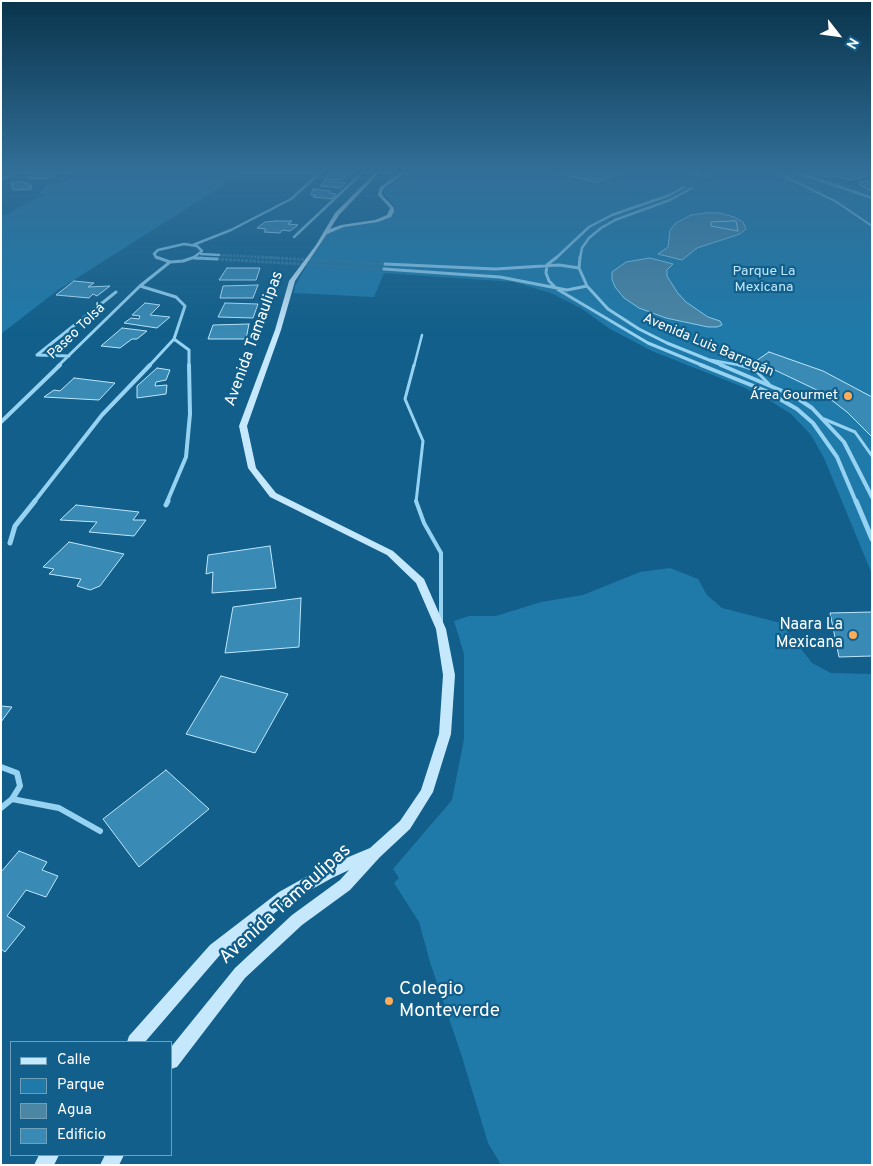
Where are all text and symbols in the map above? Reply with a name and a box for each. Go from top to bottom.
north arrow [813,10,863,60]
text: N [842,34,861,51]
park label: Parque La Mexicana [733,264,795,296]
street label: Avenida Tamaulipas [222,269,288,409]
street label: Paseo Tolsá [45,300,109,364]
street label: Avenida Luis Barragán [640,311,776,381]
place label: Área Gourmet [750,388,838,404]
marker: Área Gourmet [842,390,854,402]
place label: Naara La Mexicana [776,616,843,654]
marker: Naara La Mexicana [847,629,859,641]
street label: Avenida Tamaulipas [215,840,357,970]
place label: Colegio Monteverde [399,979,500,1023]
marker: Colegio Monteverde [383,995,395,1007]
legend [10,1041,172,1156]
text: Calle [57,1051,91,1070]
text: Parque [57,1076,105,1095]
text: Agua [57,1101,92,1120]
text: Edificio [57,1126,106,1145]

